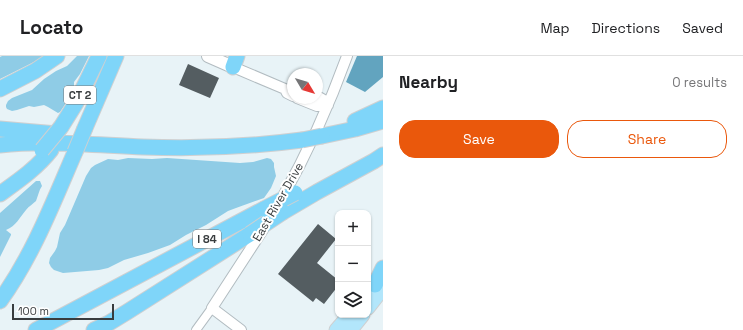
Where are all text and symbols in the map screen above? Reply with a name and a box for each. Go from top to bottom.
text: Locato [20,15,83,40]
text: Map [540,19,570,37]
text: Directions [592,19,660,37]
text: Saved [682,19,723,37]
north arrow [287,68,323,104]
text: Nearby [399,71,458,93]
text: 0 results [672,74,727,91]
road number: CT 2 [64,86,96,104]
button: Save [399,120,559,158]
button: Share [567,120,727,158]
street label: East River Drive [249,160,307,244]
map controls [335,210,371,318]
button: + [335,210,371,246]
road number: I 84 [193,230,221,248]
button: − [335,246,371,282]
button: layers [335,282,371,318]
scale bar [12,302,114,321]
text: 100 m [18,304,49,318]

